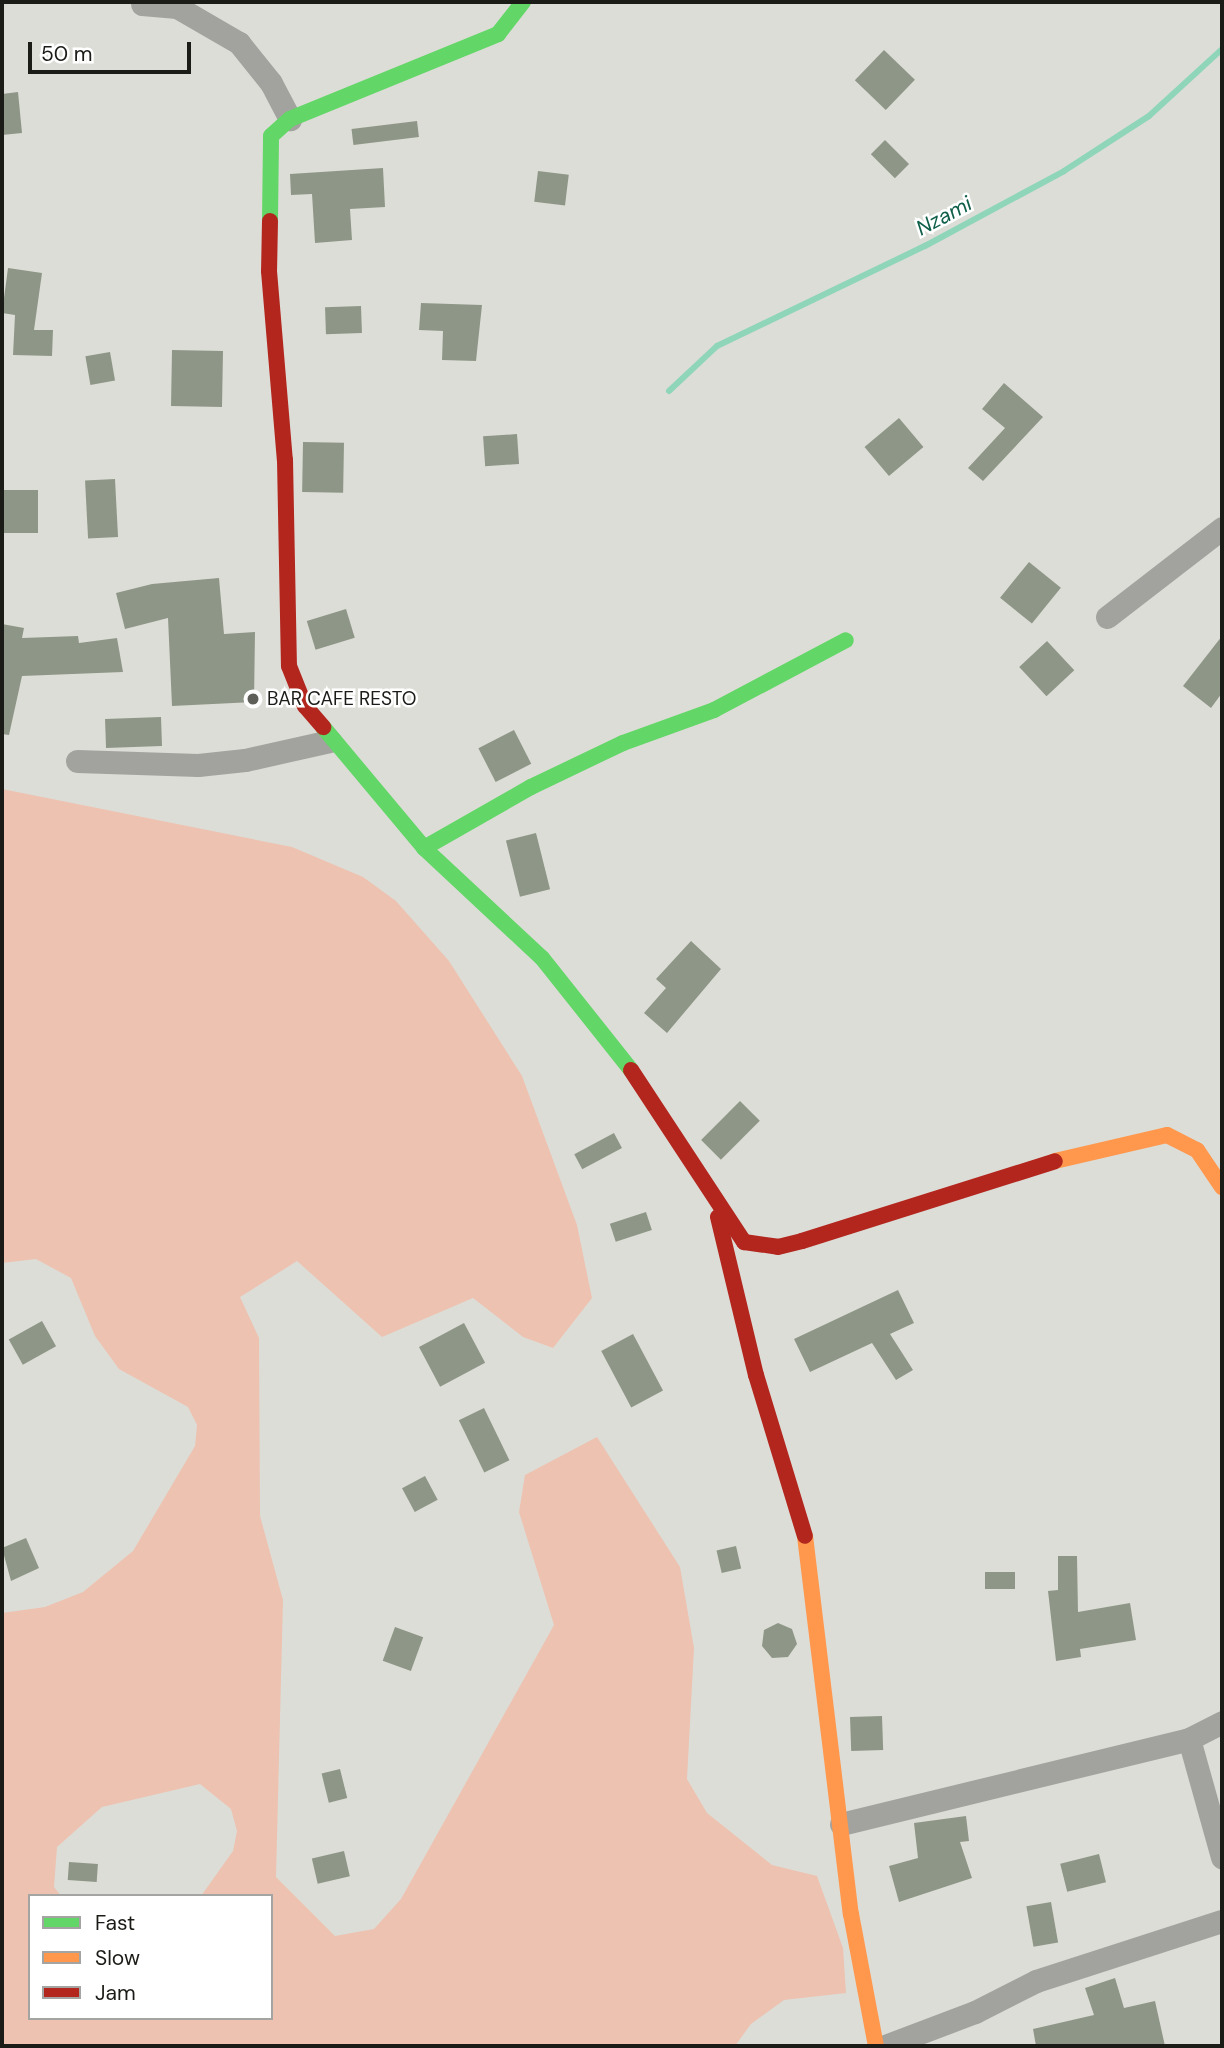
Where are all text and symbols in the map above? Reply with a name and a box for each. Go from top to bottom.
scale bar [32,28,194,72]
text: 50 m [41,40,92,68]
water label: Nzami [912,191,976,241]
place label: BAR CAFE RESTO [267,688,416,710]
marker: BAR CAFE RESTO [245,691,261,707]
legend [28,1894,273,2020]
text: Fast [95,1909,135,1937]
text: Slow [95,1944,140,1972]
text: Jam [95,1979,136,2007]

